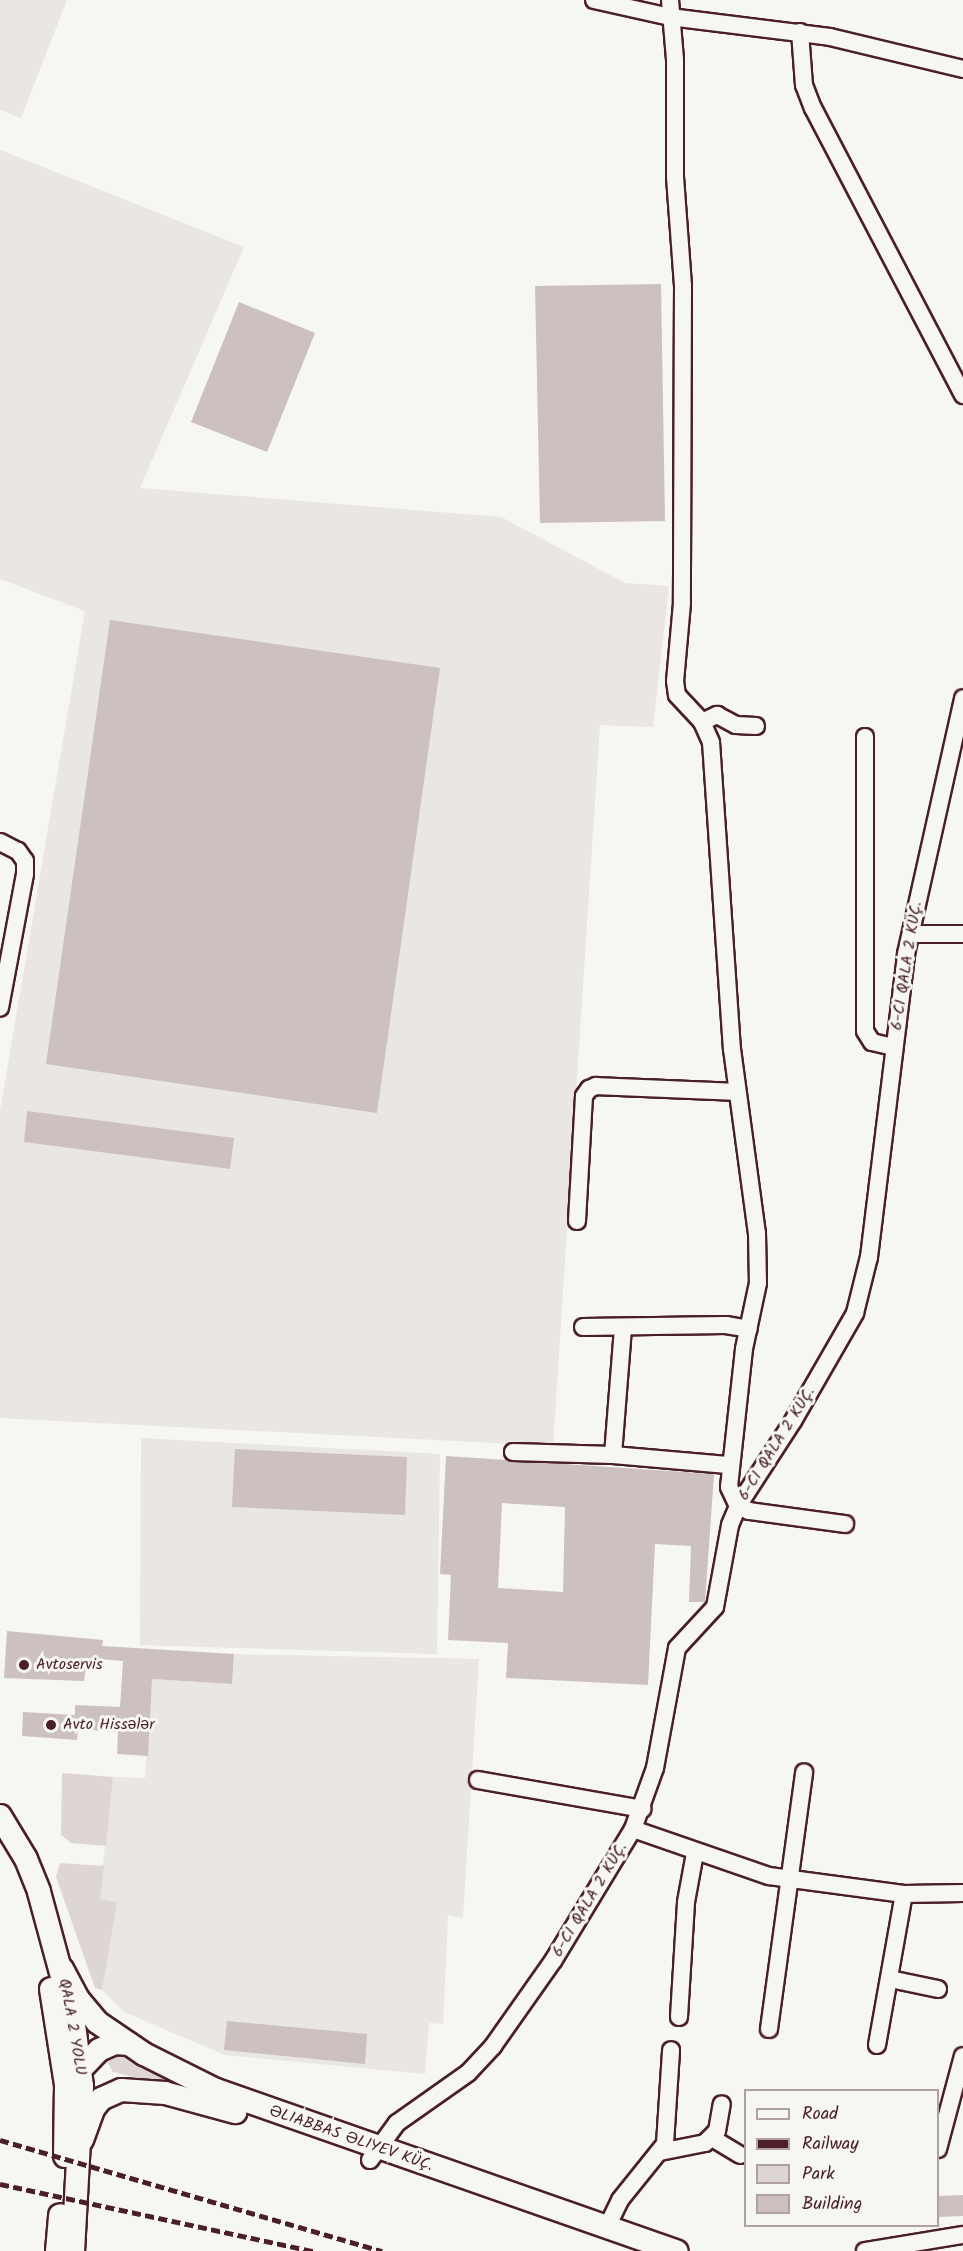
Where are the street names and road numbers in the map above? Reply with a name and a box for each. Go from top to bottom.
street label: 6-CI QALA 2 KÜÇ. [887,900,927,1032]
street label: 6-CI QALA 2 KÜÇ. [734,1384,820,1504]
street label: 6-CI QALA 2 KÜÇ. [548,1839,632,1961]
street label: QALA 2 YOLU [54,1977,90,2077]
street label: ƏLIABBAS ƏLIYEV KÜÇ. [267,2102,435,2176]

